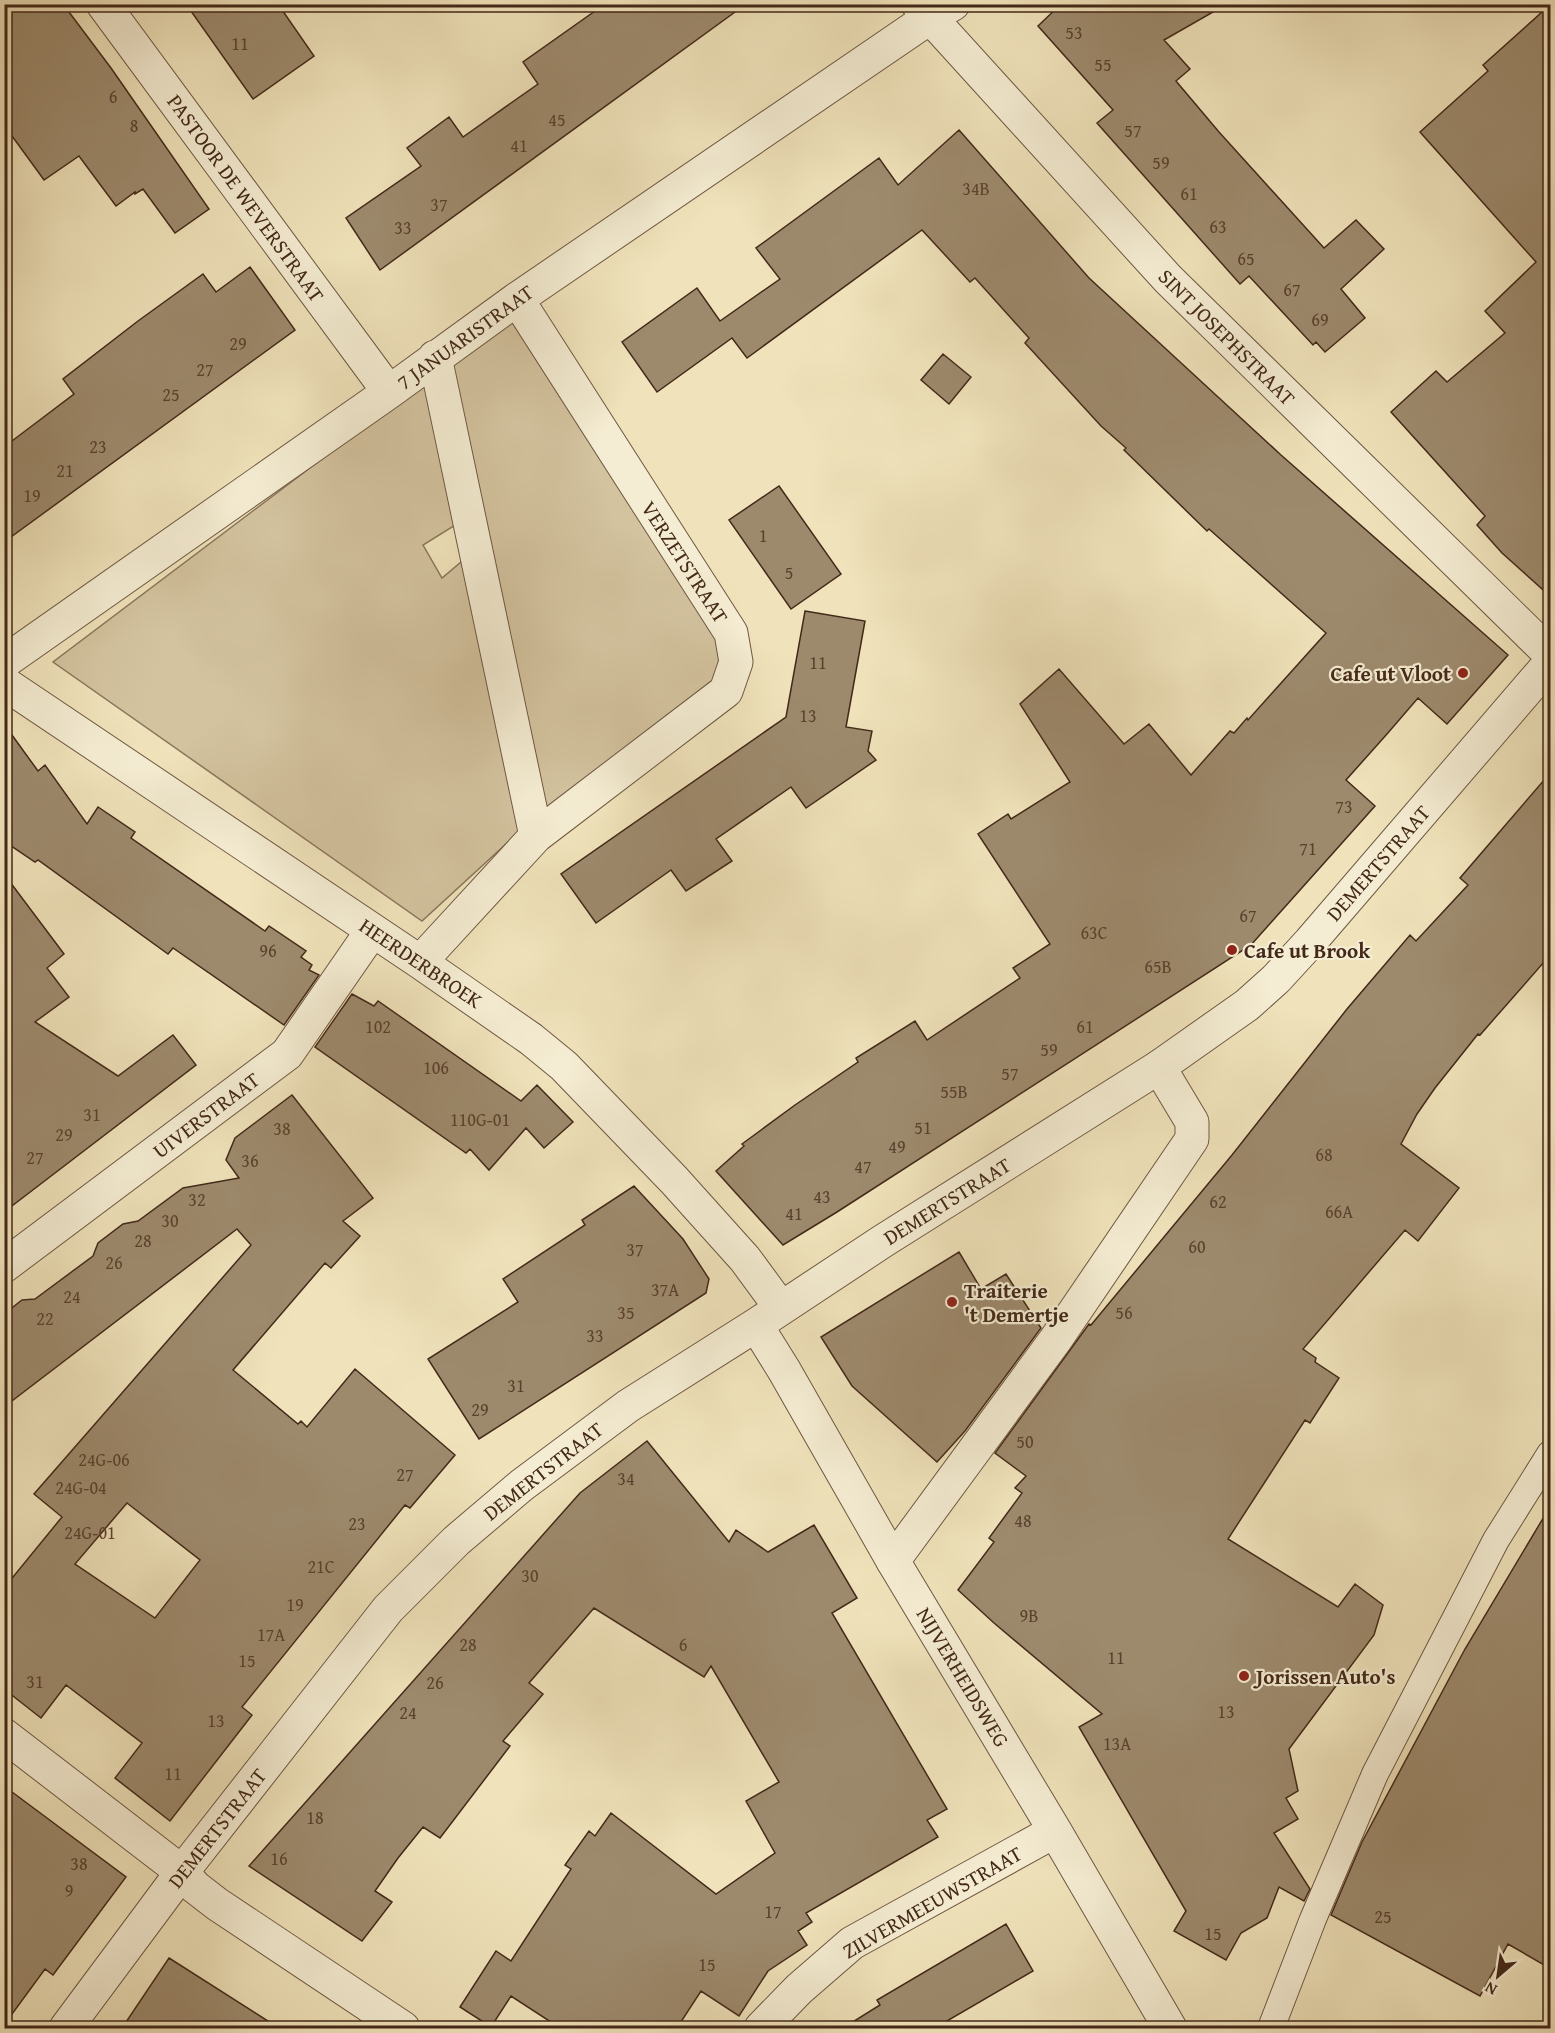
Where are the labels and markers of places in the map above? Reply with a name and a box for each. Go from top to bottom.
place label: Cafe ut Vloot [1331,658,1451,689]
marker: Cafe ut Vloot [1456,666,1470,680]
place label: Cafe ut Brook [1244,935,1371,966]
marker: Cafe ut Brook [1225,943,1239,957]
place label: Traiterie 't Demertje [964,1275,1069,1330]
marker: Traiterie 't Demertje [945,1295,959,1309]
place label: Jorissen Auto's [1253,1661,1395,1692]
marker: Jorissen Auto's [1237,1669,1251,1683]

